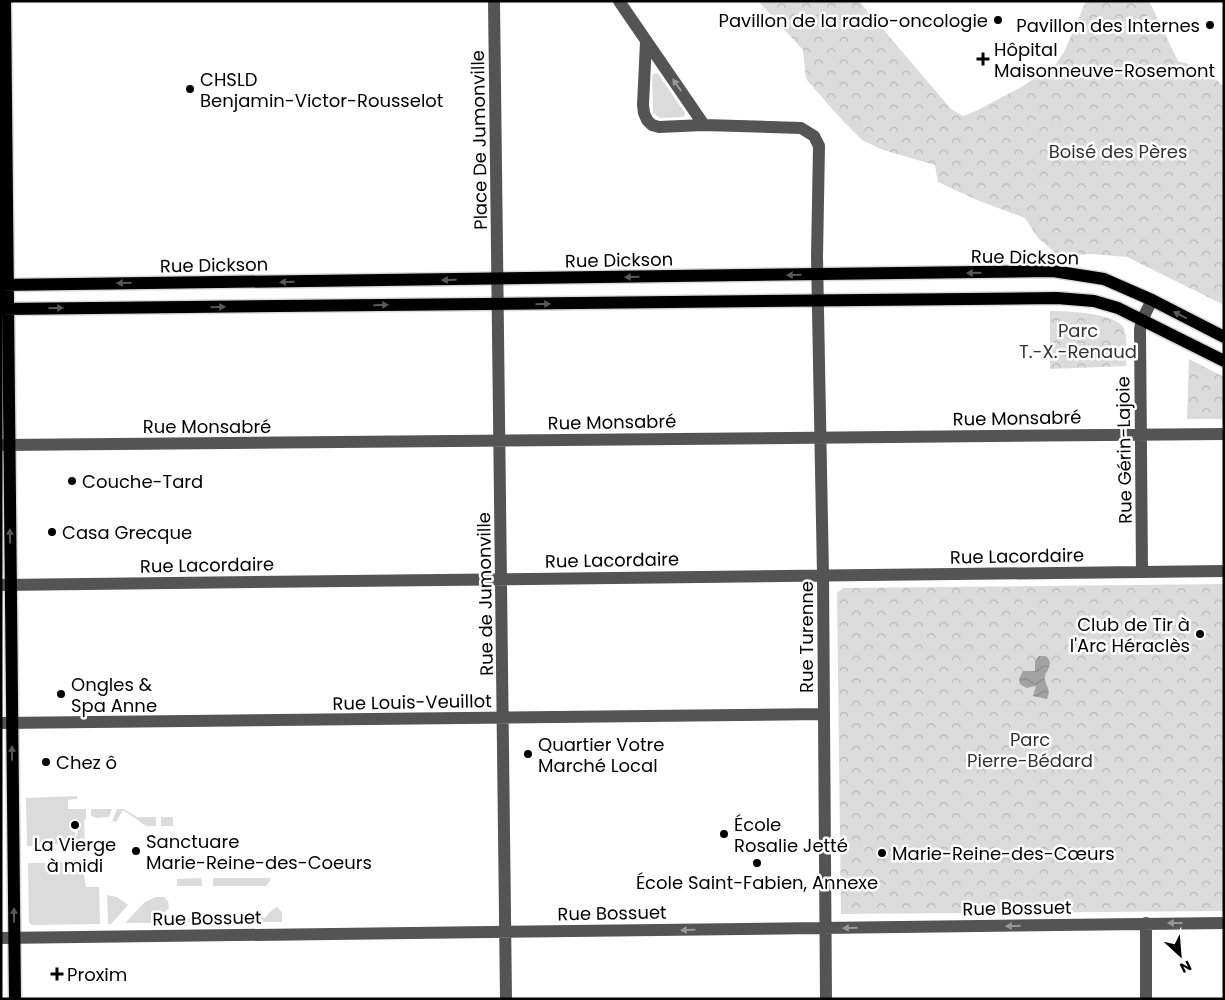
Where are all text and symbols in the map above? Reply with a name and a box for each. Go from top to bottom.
place label: Pavillon de la radio-oncologie [719,8,988,33]
place label: Pavillon des Internes [1016,13,1200,38]
marker: Pavillon de la radio-oncologie [992,14,1004,26]
marker: Pavillon des Internes [1204,19,1216,31]
place label: Hôpital Maisonneuve-Rosemont [994,37,1215,83]
street label: Place De Jumonville [465,50,493,230]
marker: Hôpital Maisonneuve-Rosemont [976,52,990,66]
place label: CHSLD Benjamin-Victor-Rousselot [200,67,443,113]
one-way arrow [672,79,682,92]
marker: CHSLD Benjamin-Victor-Rousselot [184,83,196,95]
park label: Boisé des Pères [1049,139,1187,164]
street label: Rue Dickson [971,244,1079,270]
street label: Rue Dickson [565,247,673,273]
street label: Rue Dickson [160,252,268,278]
one-way arrow [966,269,982,277]
one-way arrow [786,271,802,279]
one-way arrow [623,274,639,282]
one-way arrow [441,276,457,284]
one-way arrow [278,278,294,286]
one-way arrow [116,279,132,287]
one-way arrow [536,300,552,308]
one-way arrow [373,301,389,309]
one-way arrow [211,303,227,311]
one-way arrow [48,304,64,312]
one-way arrow [1174,310,1187,319]
park label: Parc T.-X.-Renaud [1019,318,1137,364]
street label: Rue Gérin-Lajoie [1110,376,1138,524]
street label: Rue Monsabré [953,404,1081,432]
street label: Rue Monsabré [548,408,676,436]
street label: Rue Monsabré [143,414,271,439]
place label: Couche-Tard [82,469,203,494]
marker: Couche-Tard [66,475,78,487]
street label: Rue de Jumonville [471,512,499,676]
place label: Casa Grecque [62,520,192,545]
marker: Casa Grecque [46,526,58,538]
one-way arrow [6,528,14,544]
street label: Rue Lacordaire [950,542,1084,570]
street label: Rue Lacordaire [545,546,679,574]
street label: Rue Lacordaire [140,551,274,579]
street label: Rue Turenne [794,581,819,693]
place label: Club de Tir à l'Arc Héraclès [1070,612,1190,658]
marker: Club de Tir à l'Arc Héraclès [1194,628,1206,640]
place label: Ongles & Spa Anne [71,672,157,718]
marker: Ongles & Spa Anne [55,688,67,700]
street label: Rue Louis-Veuillot [332,688,492,716]
park label: Parc Pierre-Bédard [967,727,1093,773]
place label: Quartier Votre Marché Local [538,732,664,778]
one-way arrow [8,744,16,760]
marker: Quartier Votre Marché Local [522,748,534,760]
place label: Chez ô [56,750,117,775]
marker: Chez ô [40,756,52,768]
place label: École Rosalie Jetté [734,812,848,858]
marker: La Vierge à midi [69,819,81,831]
marker: École Rosalie Jetté [718,828,730,840]
place label: Sanctuare Marie-Reine-des-Coeurs [146,829,372,875]
place label: La Vierge à midi [34,832,116,878]
place label: Marie-Reine-des-Cœurs [892,841,1115,866]
marker: Sanctuare Marie-Reine-des-Coeurs [130,845,142,857]
marker: Marie-Reine-des-Cœurs [876,847,888,859]
marker: École Saint-Fabien, Annexe [751,857,763,869]
place label: École Saint-Fabien, Annexe [636,870,878,895]
street label: Rue Bossuet [962,895,1072,921]
street label: Rue Bossuet [557,900,667,926]
street label: Rue Bossuet [152,905,262,931]
one-way arrow [10,907,18,923]
one-way arrow [1167,919,1183,927]
one-way arrow [1004,922,1020,930]
one-way arrow [842,924,858,932]
one-way arrow [679,926,695,934]
north arrow [1155,930,1205,980]
text: N [1177,955,1195,978]
place label: Proxim [67,962,127,987]
marker: Proxim [51,968,63,980]

